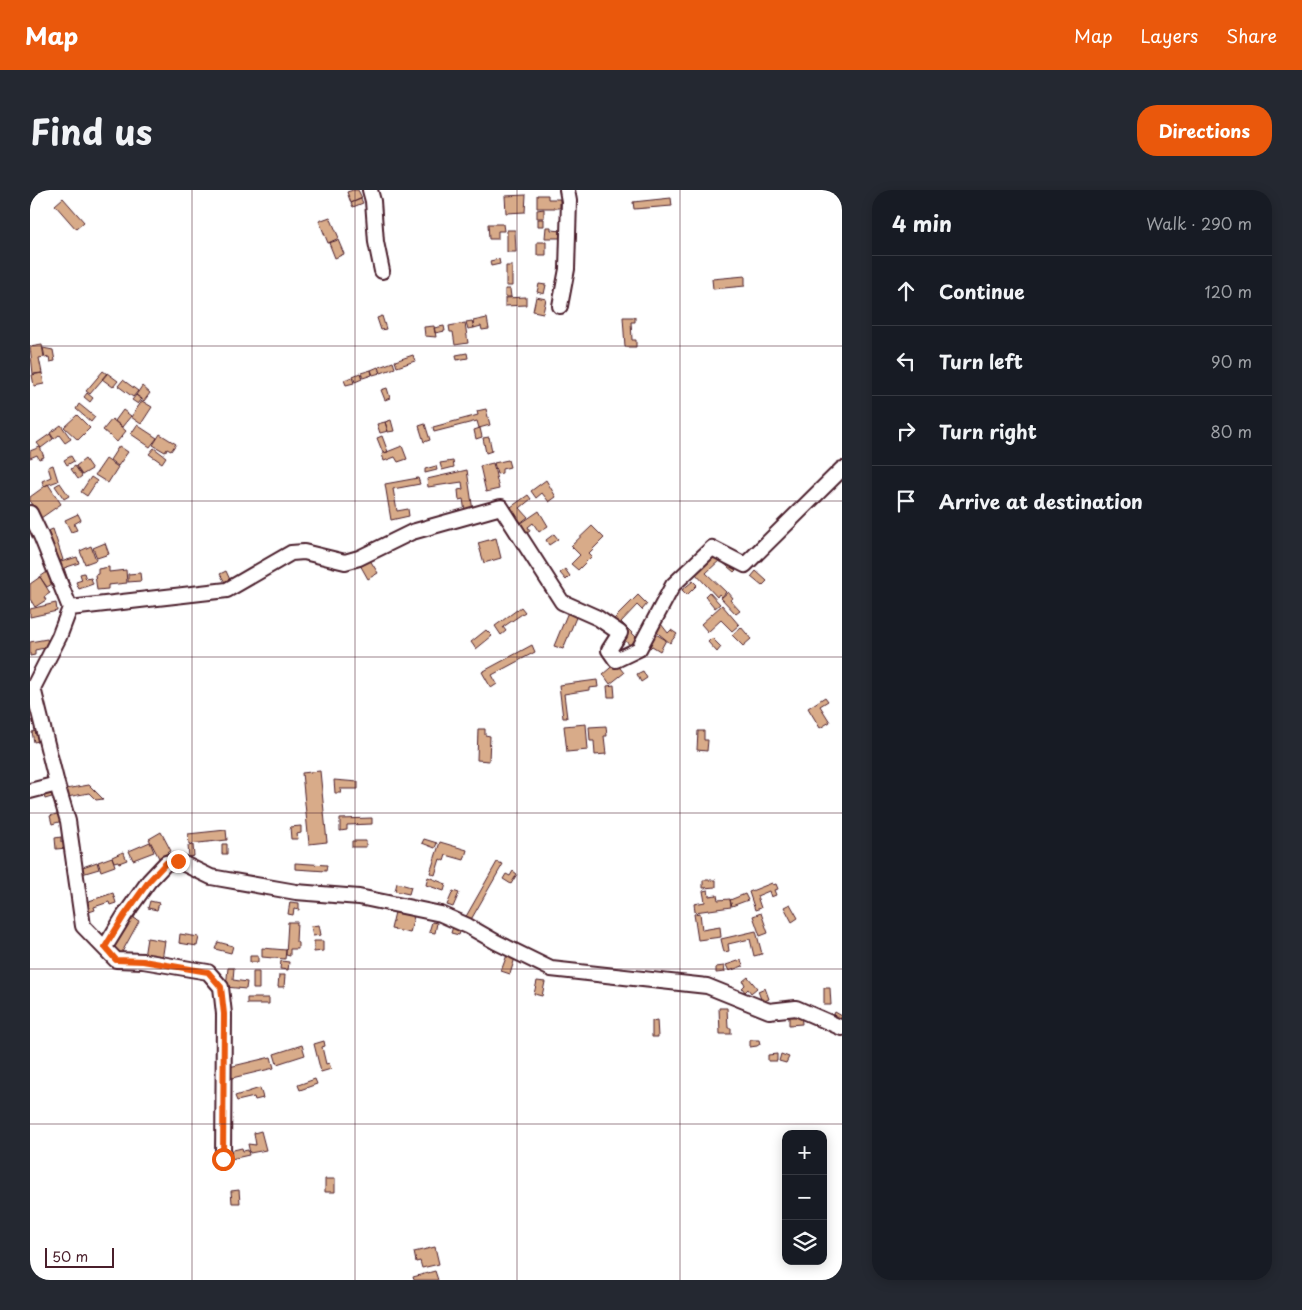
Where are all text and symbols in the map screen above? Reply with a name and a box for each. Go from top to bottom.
text: Map [25,17,78,53]
text: Map [1074,22,1113,49]
text: Layers [1141,22,1198,49]
text: Share [1226,22,1277,49]
text: Find us [30,104,152,157]
button: Directions [1137,105,1272,156]
text: 4 min [892,207,952,239]
text: Walk · 290 m [1146,211,1252,235]
icon: ahead [892,277,920,305]
text: Continue [939,277,1025,305]
text: 120 m [1205,279,1252,303]
icon: left [892,347,920,375]
text: Turn left [939,347,1023,375]
text: 90 m [1211,349,1252,373]
icon: right [892,417,920,445]
text: Turn right [939,417,1037,445]
text: 80 m [1210,419,1252,443]
icon: arrive [892,487,920,515]
text: Arrive at destination [939,487,1143,515]
route end [167,850,190,873]
map controls [782,1130,827,1265]
button: + [782,1130,827,1175]
route start [212,1148,235,1171]
button: − [782,1175,827,1220]
button: layers [782,1220,827,1265]
scale bar [45,1245,114,1268]
text: 50 m [52,1246,88,1267]

